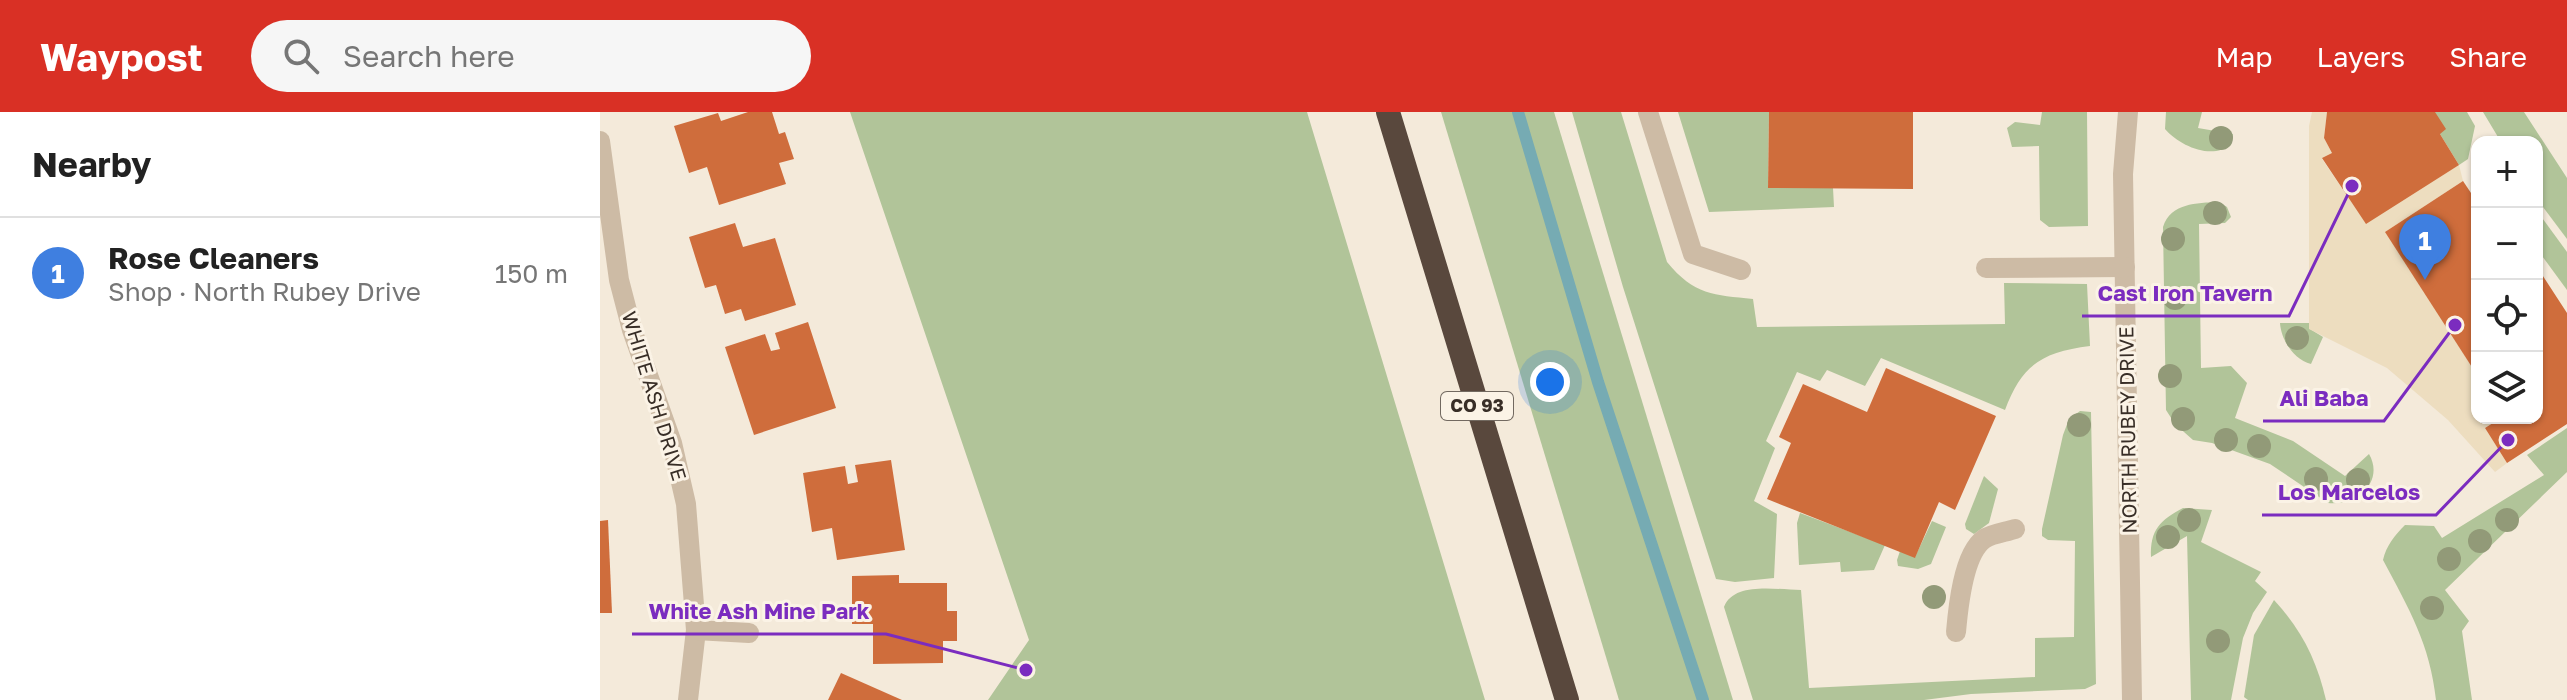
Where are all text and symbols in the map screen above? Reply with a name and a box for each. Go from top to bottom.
search box [251,20,811,92]
text: Waypost [40,34,203,79]
icon: search [279,34,323,78]
text: Search here [343,38,515,74]
text: Map [2215,40,2273,73]
text: Layers [2317,40,2405,73]
text: Share [2449,40,2527,73]
map controls [2471,136,2543,424]
button: + [2471,136,2543,208]
text: Nearby [32,144,152,184]
button: − [2471,208,2543,280]
pin: 1 [2399,214,2451,280]
text: Rose Cleaners [108,240,319,276]
text: 1 [51,258,65,289]
text: 150 m [495,258,568,289]
callout: Cast Iron Tavern [2082,270,2289,316]
text: Shop · North Rubey Drive [108,276,421,307]
text: Cast Iron Tavern [2097,279,2273,306]
button: locate [2471,280,2543,352]
street label: WHITE ASH DRIVE [618,308,692,483]
street label: NORTH RUBEY DRIVE [2113,326,2141,534]
button: layers [2471,352,2543,424]
your location [1530,362,1570,402]
callout: Ali Baba [2263,375,2384,421]
text: Ali Baba [2280,384,2368,411]
road number: CO 93 [1441,392,1513,420]
callout: Los Marcelos [2262,469,2436,515]
text: Los Marcelos [2278,478,2420,505]
callout: White Ash Mine Park [632,588,886,634]
text: White Ash Mine Park [648,597,870,624]

